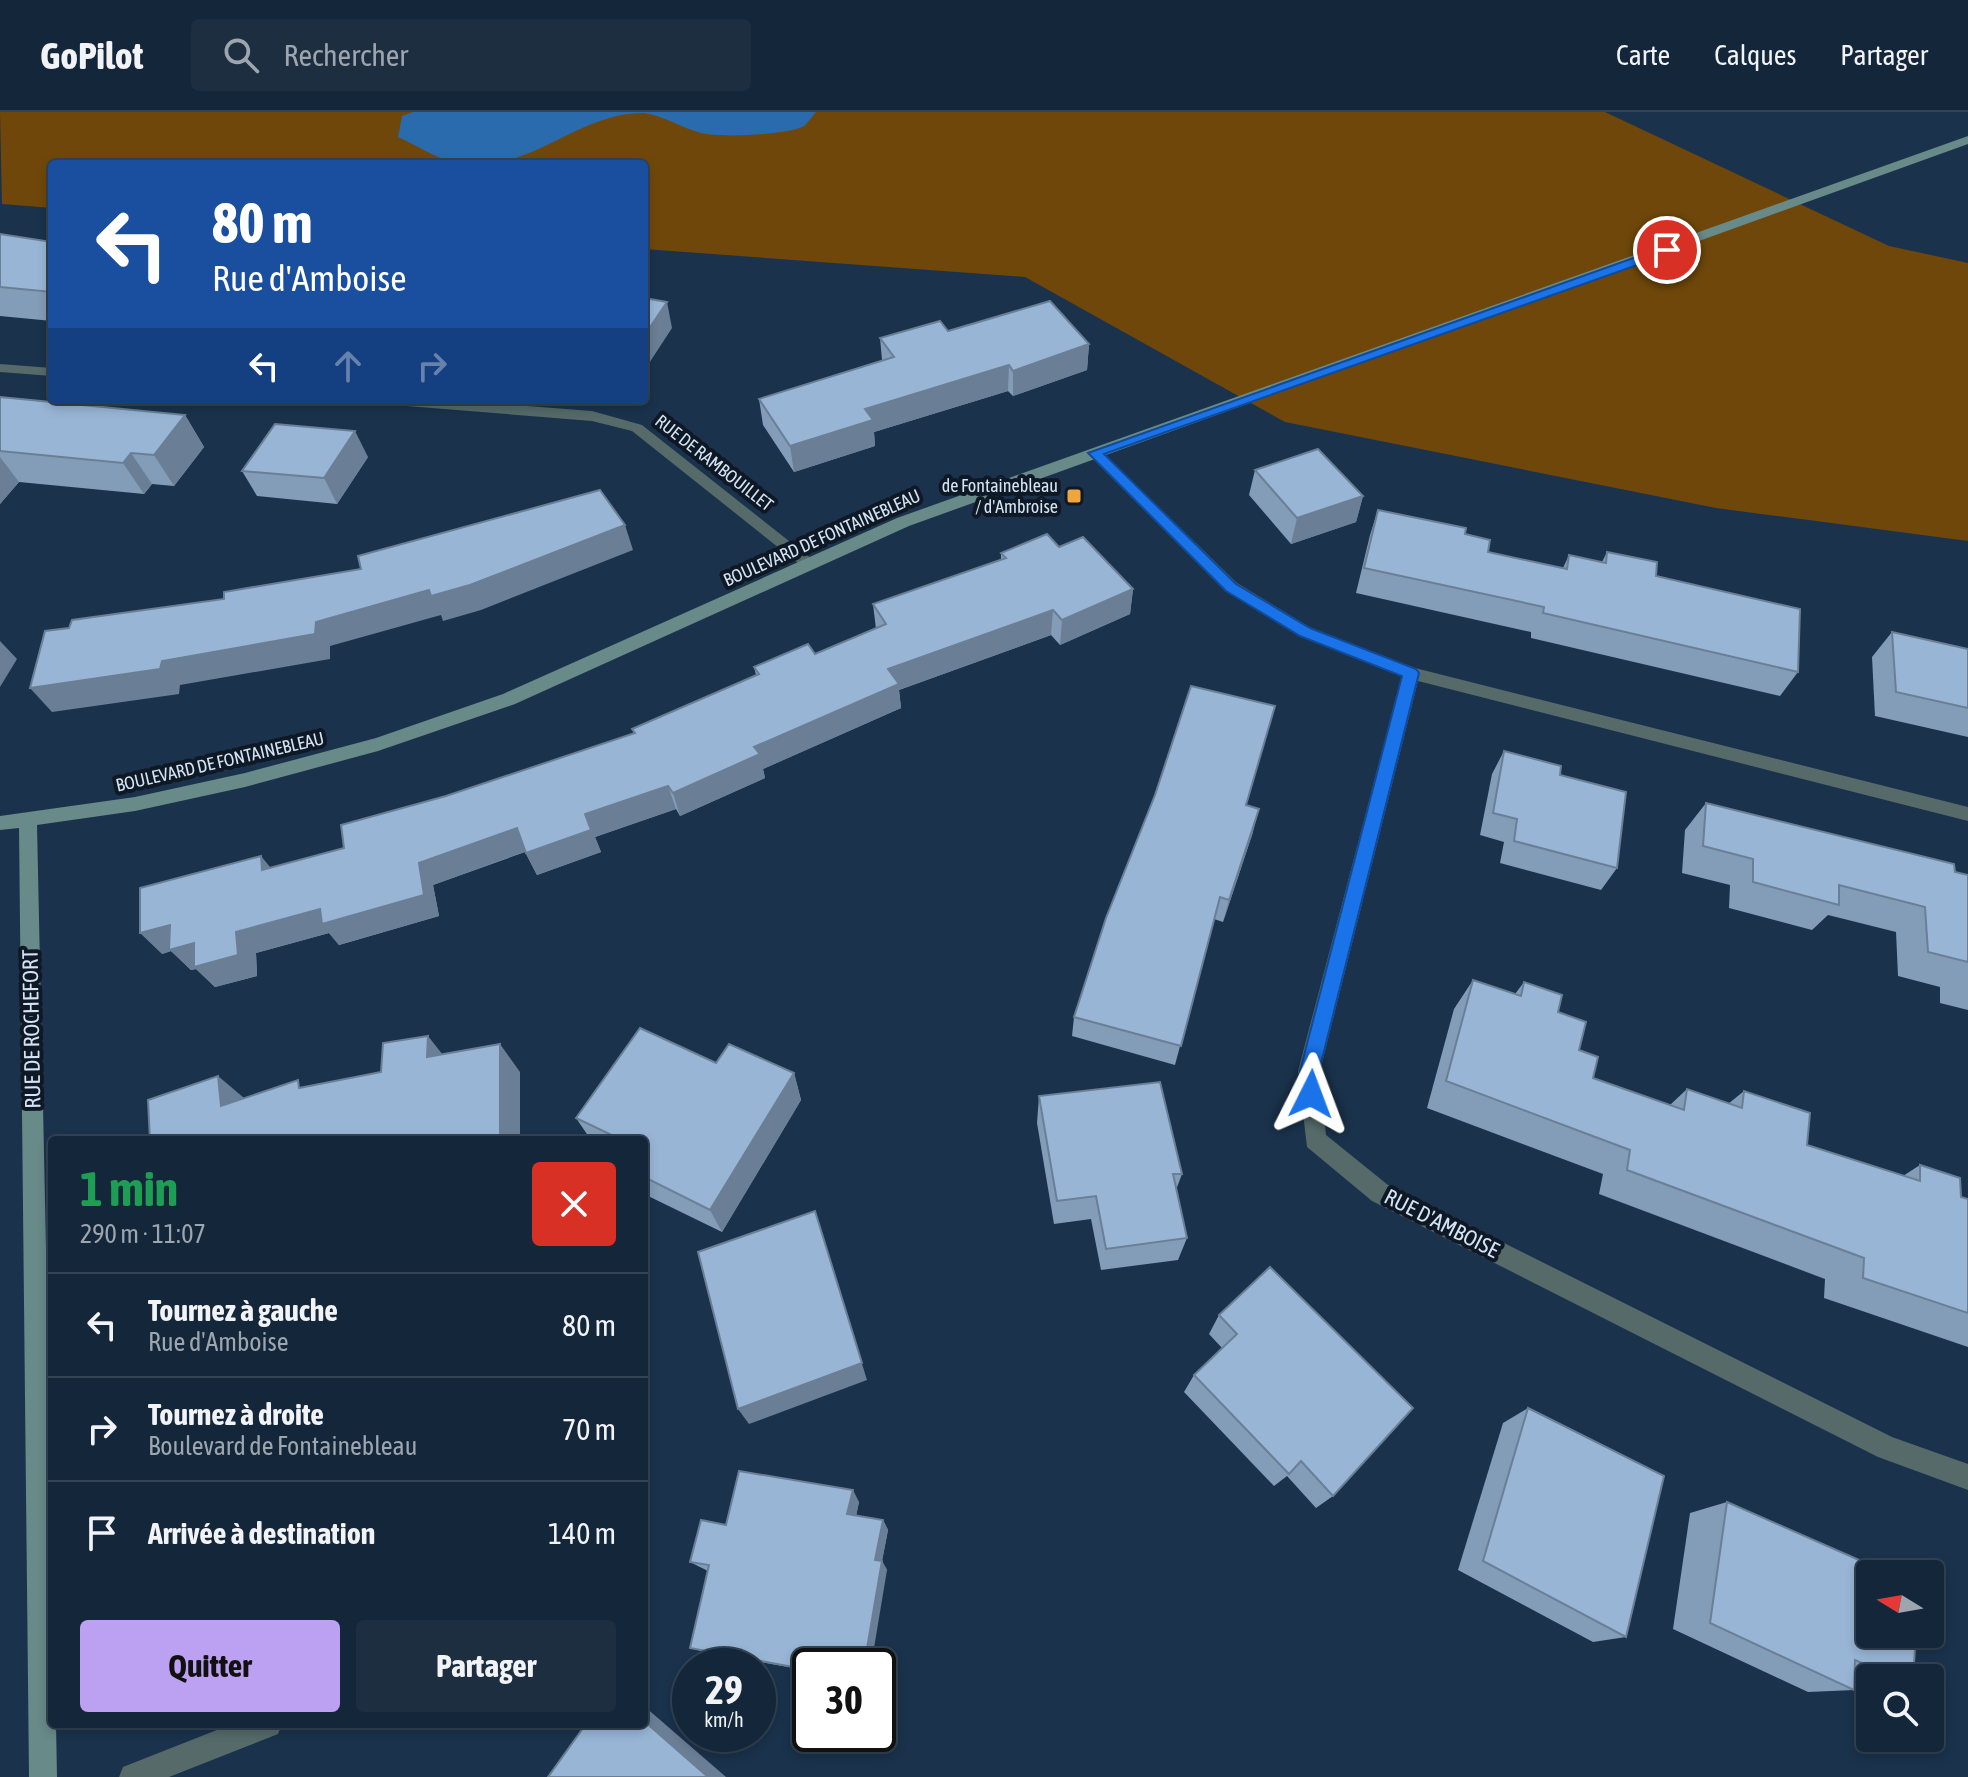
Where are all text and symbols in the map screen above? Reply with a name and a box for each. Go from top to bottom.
search box [191,19,751,91]
icon: search [219,33,263,77]
text: GoPilot [40,34,143,77]
text: Rechercher [283,38,408,72]
text: Carte [1616,39,1670,71]
text: Calques [1714,39,1796,71]
text: Partager [1840,39,1928,71]
text: 80 m [212,191,313,255]
icon: left [80,192,184,296]
pin [1633,216,1701,284]
icon: arrive [1645,228,1689,272]
text: Rue d'Amboise [212,257,407,299]
icon: left [242,344,286,388]
icon: ahead [326,344,370,388]
icon: right [410,344,454,388]
street label: RUE DE RAMBOUILLET [651,410,777,515]
place label: de Fontainebleau / d'Ambroise [942,475,1058,517]
street label: BOULEVARD DE FONTAINEBLEAU [720,485,923,590]
marker: de Fontainebleau / d'Ambroise [1065,487,1083,505]
street label: BOULEVARD DE FONTAINEBLEAU [114,727,326,796]
street label: RUE DE ROCHEFORT [17,949,45,1109]
position arrow [1269,1052,1353,1136]
text: 1 min [80,1161,178,1216]
button: close [532,1162,616,1246]
street label: RUE D'AMBOISE [1380,1183,1504,1263]
text: 290 m · 11:07 [80,1219,206,1249]
text: Tournez à gauche [148,1293,338,1327]
icon: left [80,1303,124,1347]
text: 80 m [562,1308,616,1342]
text: Rue d'Amboise [148,1327,288,1357]
text: Tournez à droite [148,1397,324,1431]
icon: right [80,1407,124,1451]
text: 70 m [562,1412,616,1446]
text: Boulevard de Fontainebleau [148,1431,417,1461]
icon: arrive [80,1511,124,1555]
text: Arrivée à destination [148,1516,375,1550]
text: 140 m [548,1516,616,1550]
north arrow [1856,1560,1944,1648]
map controls [1856,1560,1944,1752]
button: Quitter [80,1620,340,1712]
button: Partager [356,1620,616,1712]
speed limit sign: 30 [792,1648,896,1752]
button: search [1856,1664,1944,1752]
text: 29 [705,1667,743,1712]
text: km/h [704,1708,744,1731]

